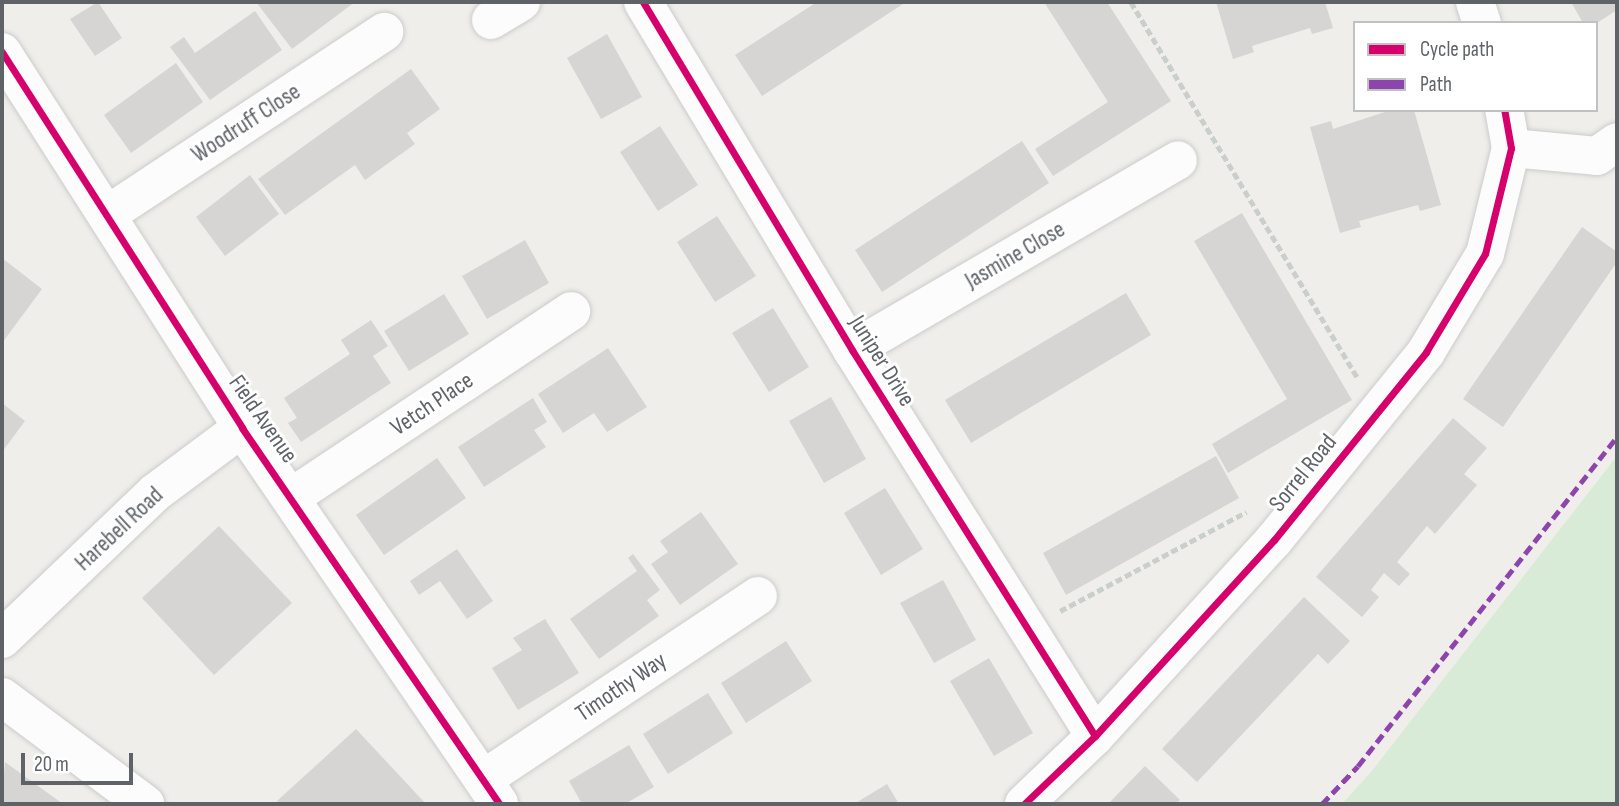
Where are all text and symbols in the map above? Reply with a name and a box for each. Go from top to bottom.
legend [1353,21,1598,112]
text: Cycle path [1420,37,1494,62]
text: Path [1420,72,1452,97]
street label: Woodruff Close [186,77,306,169]
street label: Jasmine Close [960,215,1070,295]
street label: Juniper Drive [843,310,921,412]
street label: Vetch Place [385,366,479,442]
street label: Field Avenue [222,370,304,468]
street label: Sorrel Road [1263,428,1343,518]
street label: Harebell Road [69,481,169,577]
street label: Timothy Way [570,646,672,728]
scale bar [24,740,136,784]
text: 20 m [34,752,69,777]

